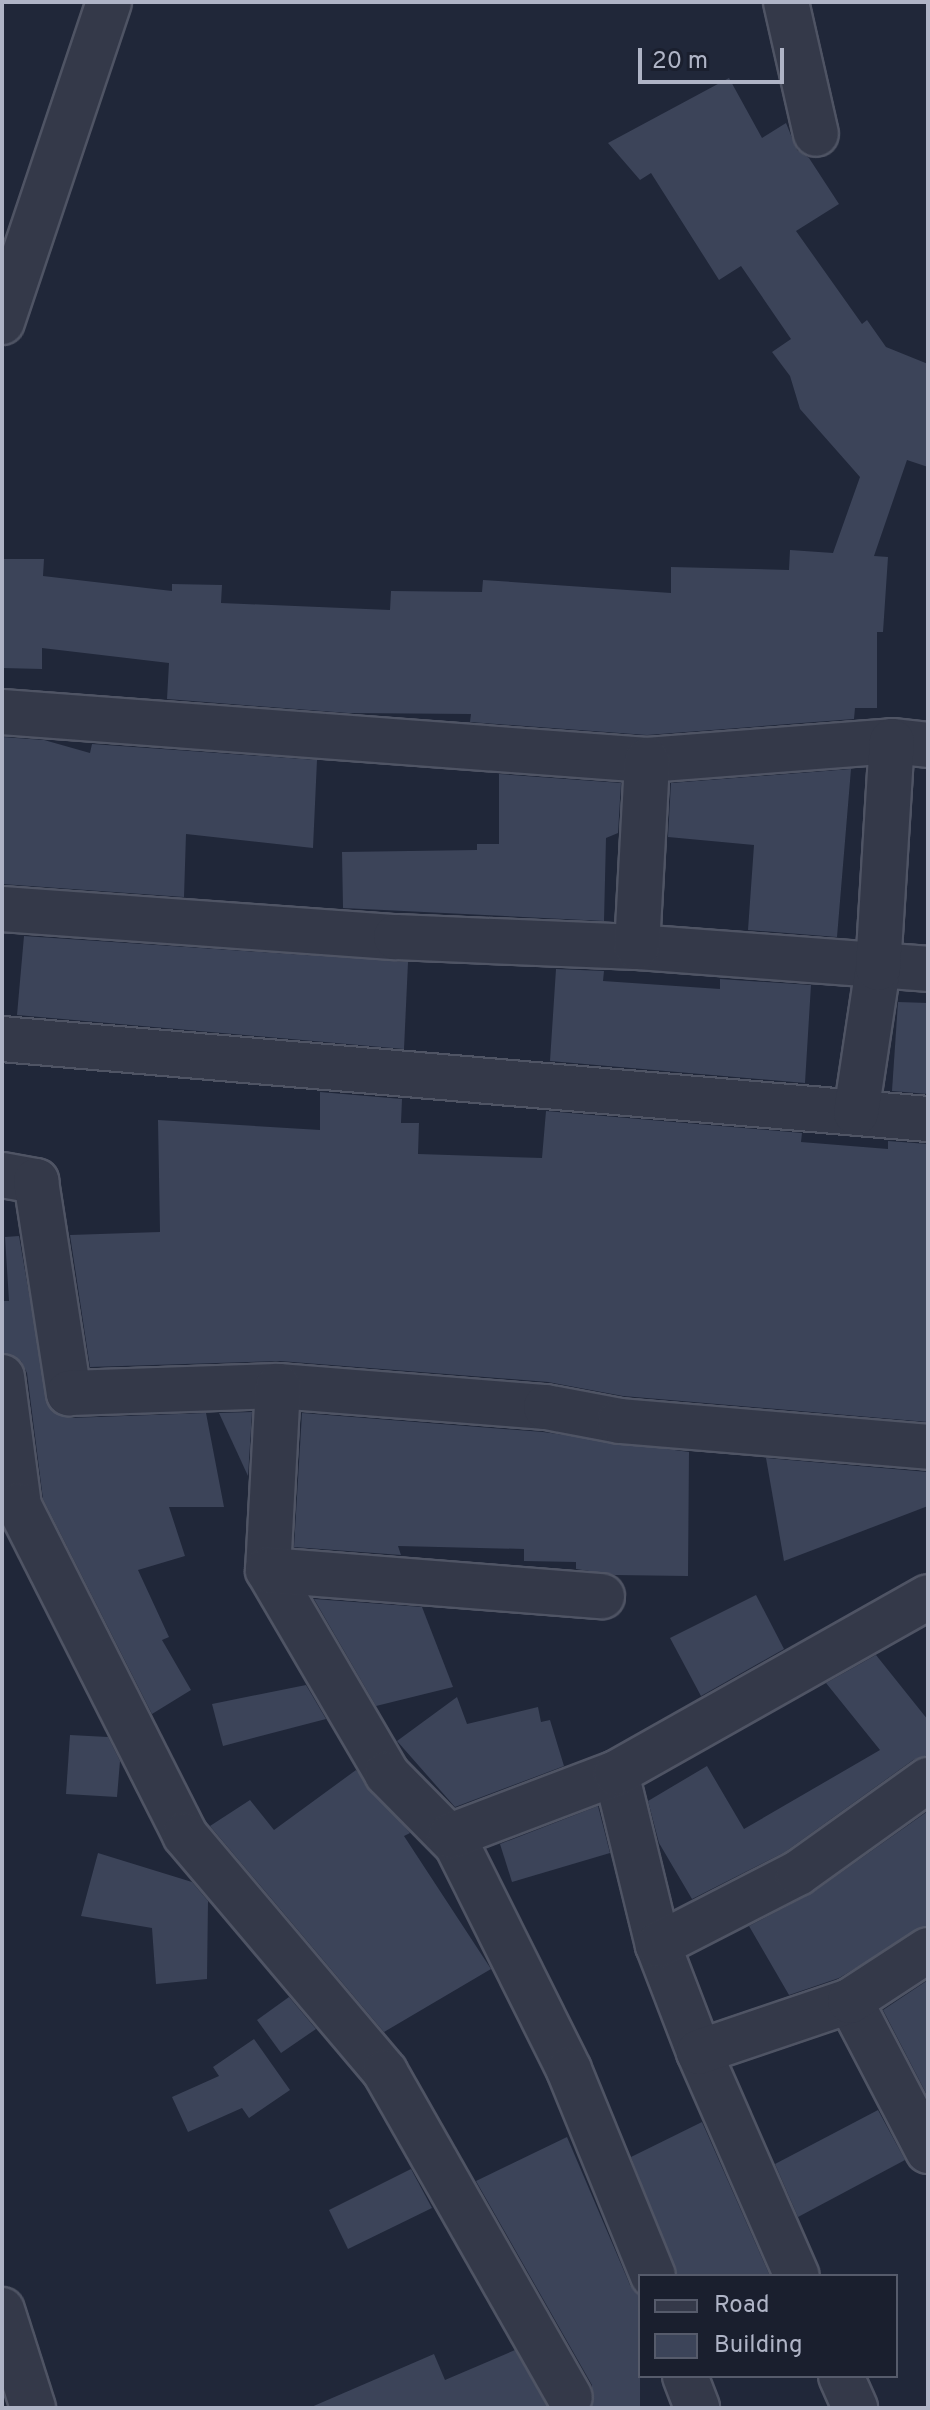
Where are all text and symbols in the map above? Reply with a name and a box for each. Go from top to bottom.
scale bar [642,32,788,82]
text: 20 m [652,47,708,77]
legend [638,2274,898,2378]
text: Road [714,2291,770,2321]
text: Building [714,2331,803,2361]

